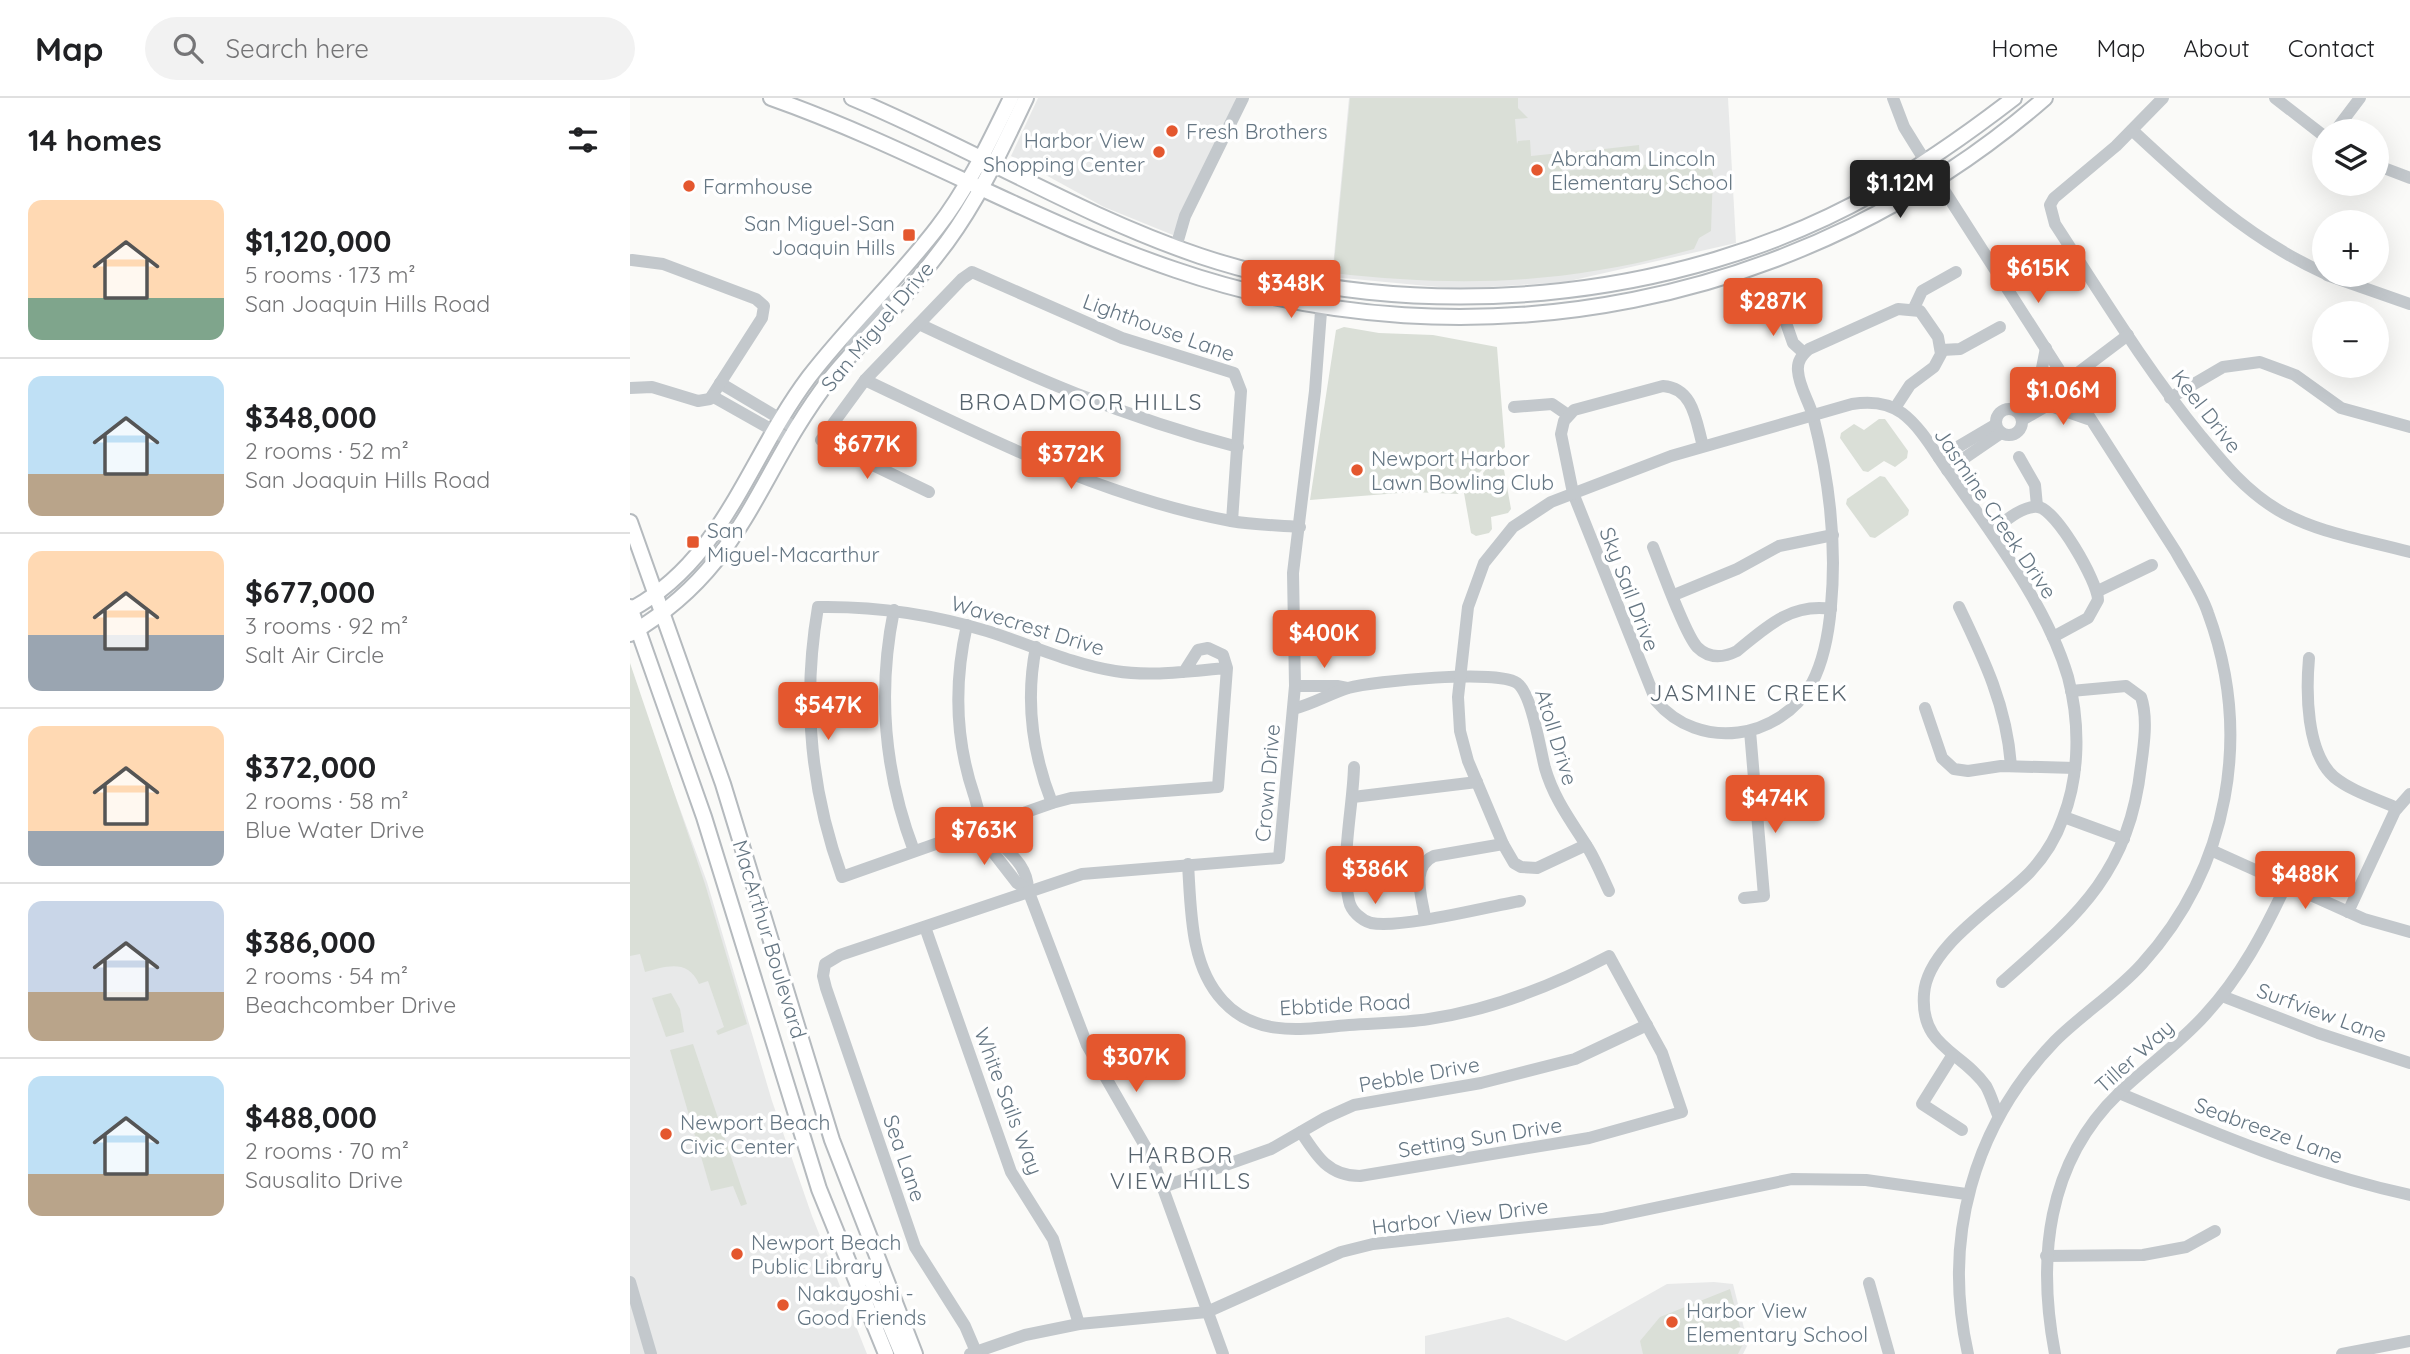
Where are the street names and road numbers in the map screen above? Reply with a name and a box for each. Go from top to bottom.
street label: San Miguel Drive [815,256,939,396]
street label: Lighthouse Lane [1080,287,1238,367]
street label: Keel Drive [2166,364,2248,458]
street label: Jasmine Creek Drive [1929,423,2063,603]
street label: Sky Sail Drive [1594,523,1666,655]
street label: Wavecrest Drive [948,589,1108,661]
street label: Atoll Drive [1530,686,1584,788]
street label: Crown Drive [1249,723,1285,843]
street label: MacArthur Boulevard [727,837,813,1041]
street label: Surfview Lane [2253,976,2391,1048]
street label: Ebbtide Road [1279,988,1411,1020]
street label: Tiller Way [2089,1014,2179,1098]
street label: White Sails Way [969,1024,1049,1178]
street label: Pebble Drive [1356,1051,1482,1097]
street label: Seabreeze Lane [2191,1091,2347,1169]
street label: Sea Lane [878,1111,932,1205]
street label: Setting Sun Drive [1396,1111,1564,1163]
street label: Harbor View Drive [1370,1192,1550,1240]

